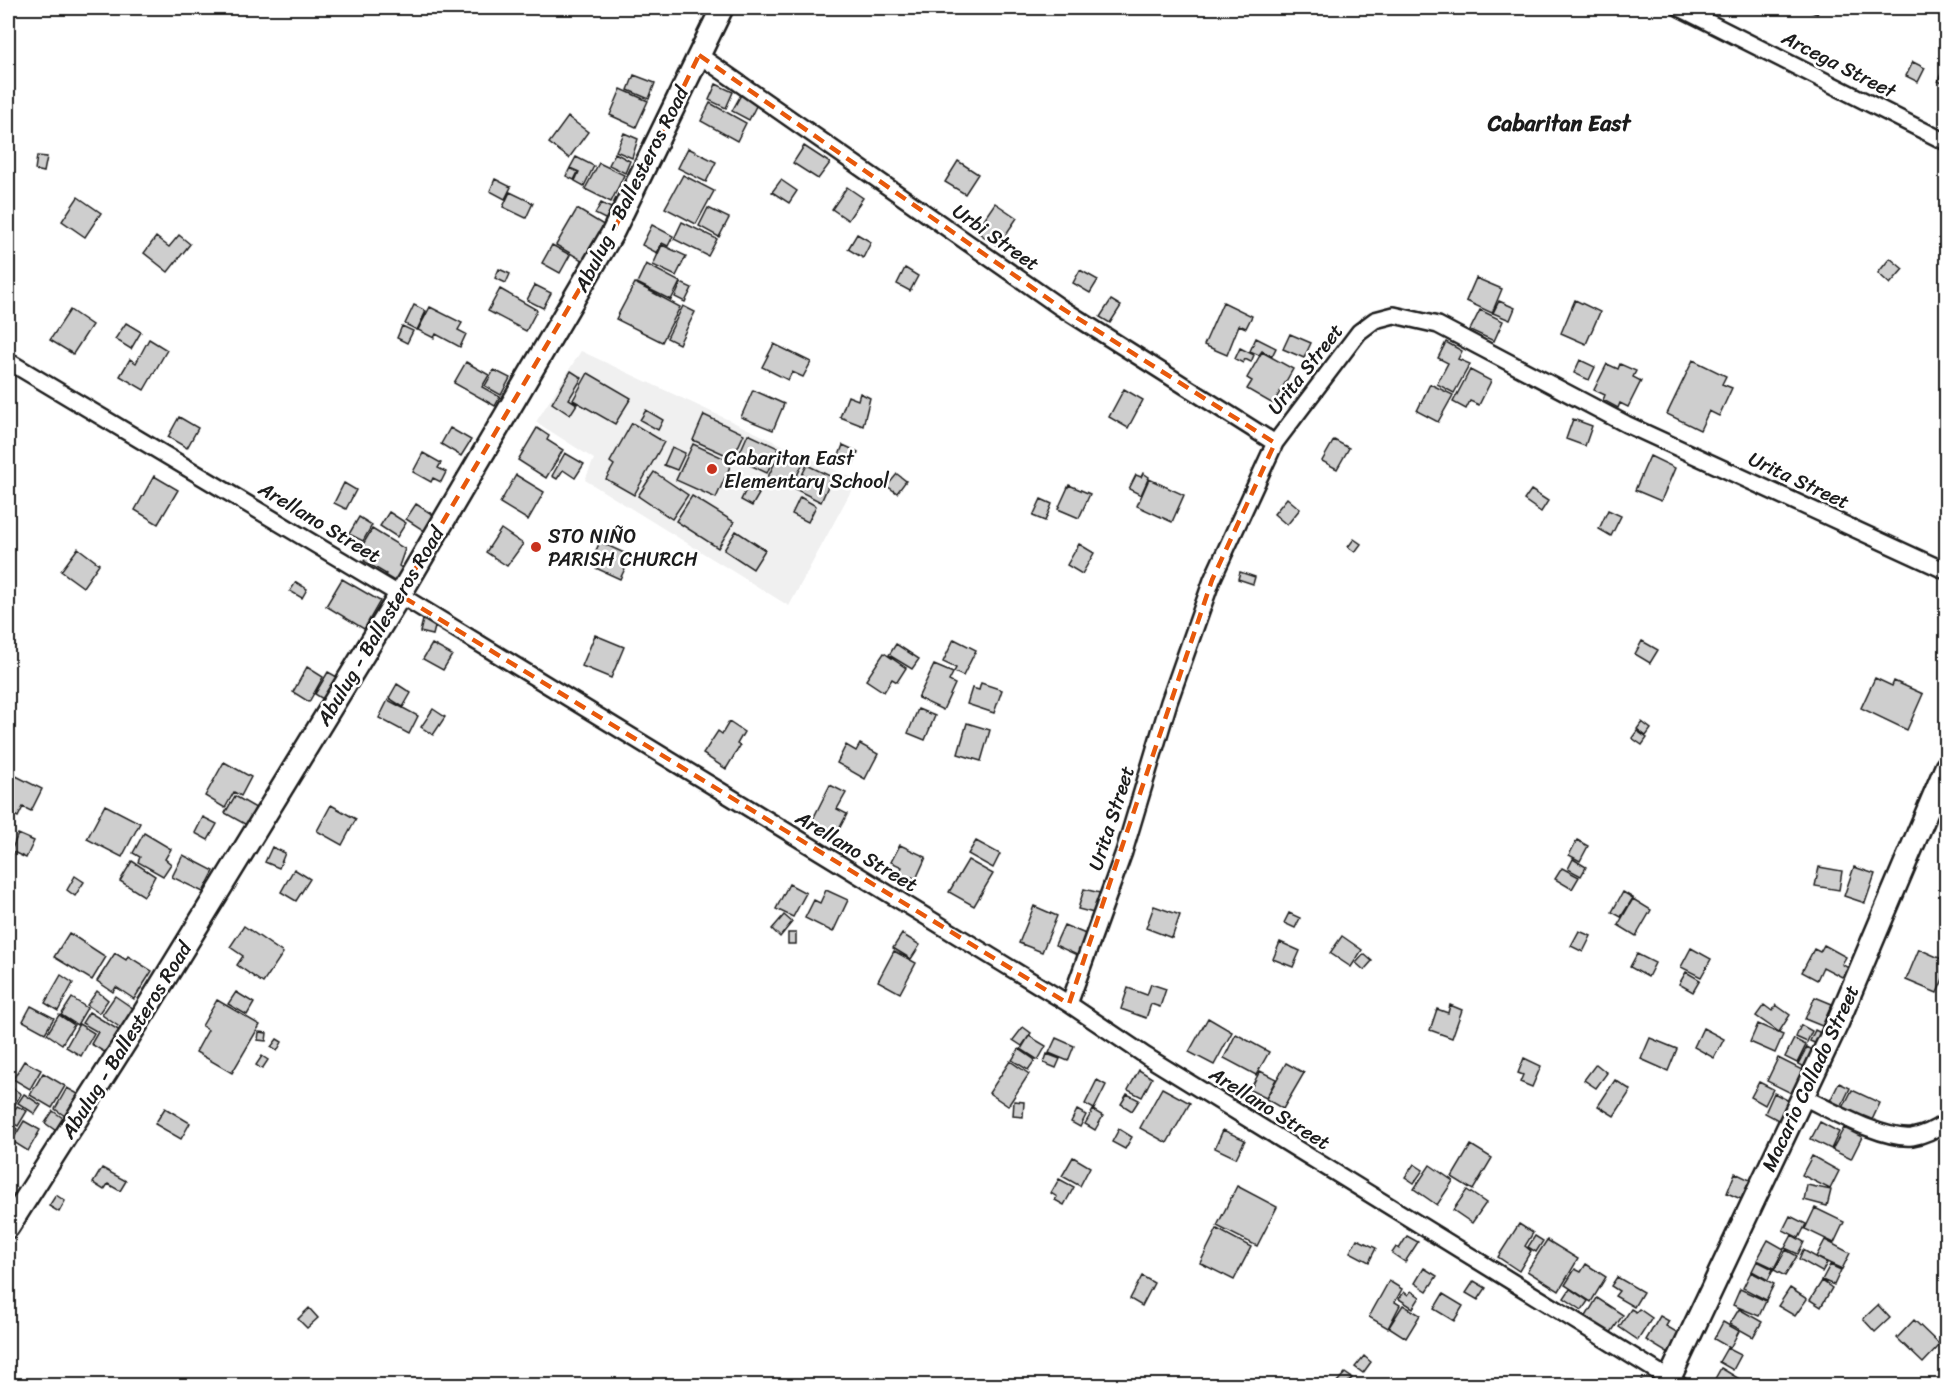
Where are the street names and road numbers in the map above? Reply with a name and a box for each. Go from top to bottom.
street label: Arcega Street [1775,20,1903,109]
street label: Abulug - Ballesteros Road [564,79,699,299]
street label: Urbi Street [945,194,1047,281]
street label: Urita Street [1258,316,1353,423]
street label: Urita Street [1742,442,1856,519]
street label: Arellano Street [251,471,388,573]
street label: Abulug - Ballesteros Road [306,519,455,733]
street label: Urita Street [1078,761,1145,875]
street label: Arellano Street [788,800,925,902]
street label: Abulug - Ballesteros Road [51,934,202,1147]
street label: Macario Collado Street [1752,979,1869,1178]
street label: Arellano Street [1201,1057,1338,1160]

